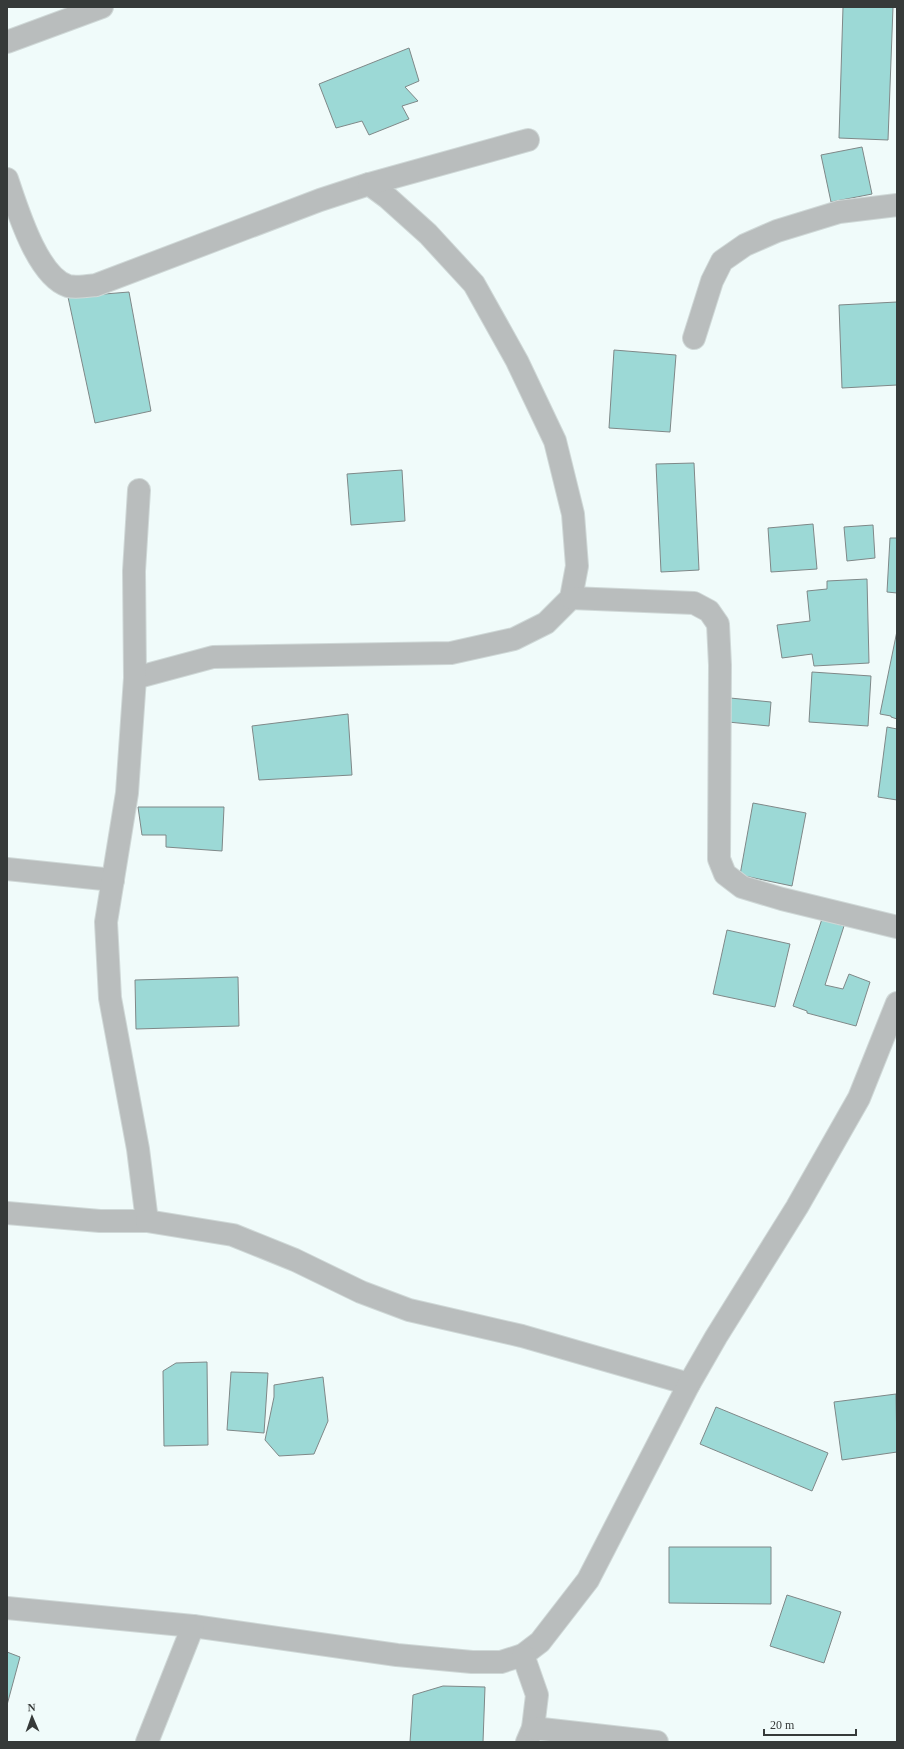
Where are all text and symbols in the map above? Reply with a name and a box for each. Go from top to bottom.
north arrow [12,1697,52,1737]
text: N [27,1701,36,1713]
scale bar [764,1711,856,1737]
text: 20 m [770,1718,795,1732]

